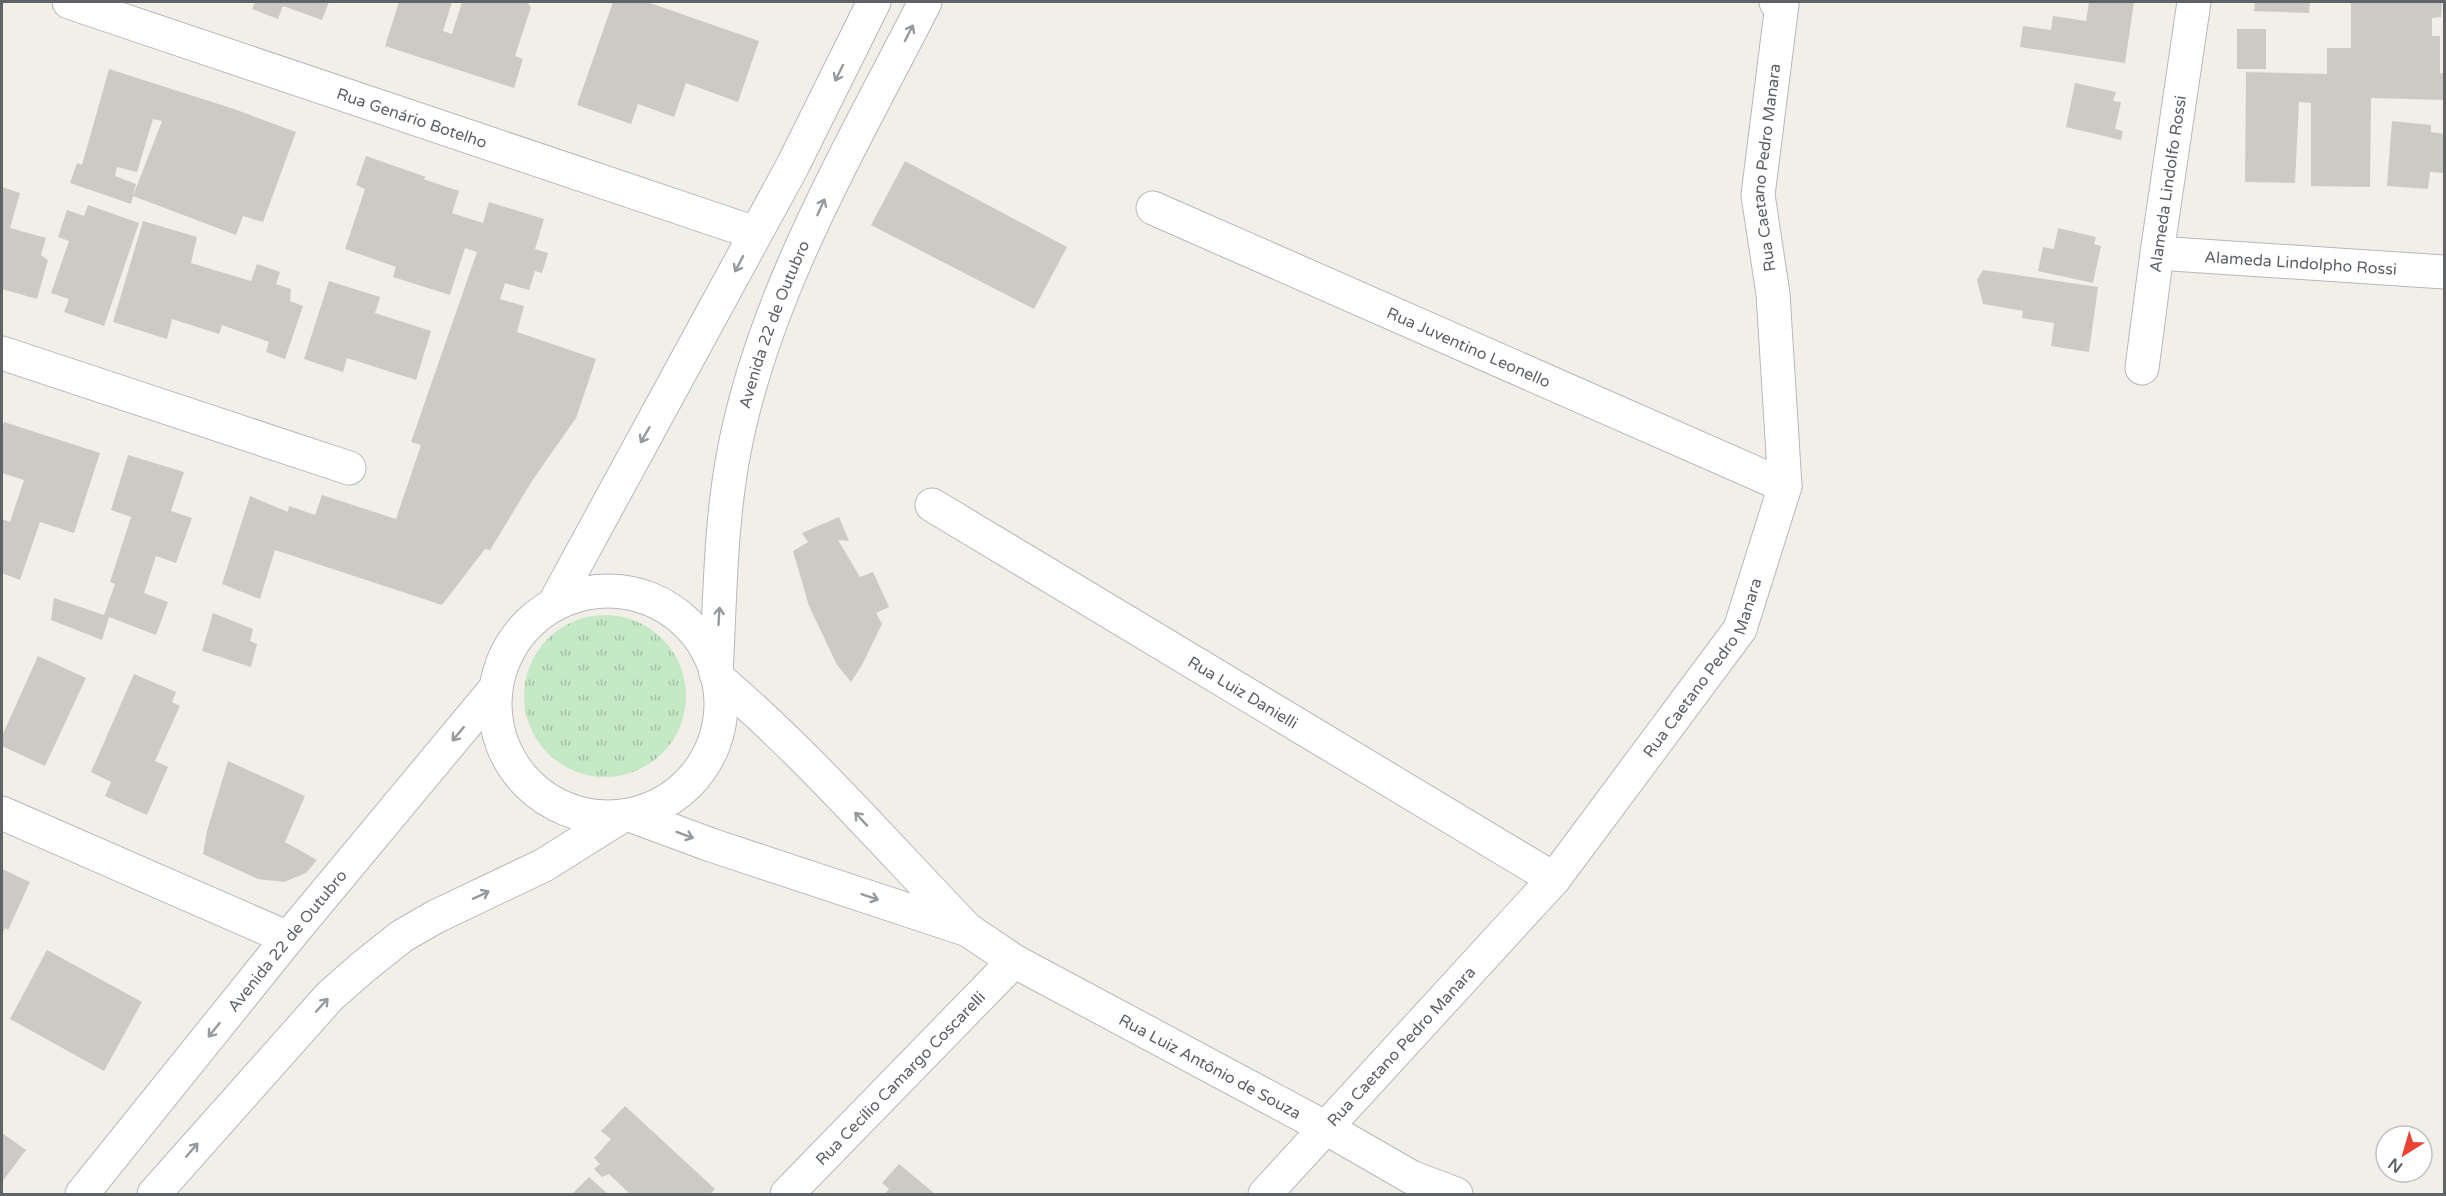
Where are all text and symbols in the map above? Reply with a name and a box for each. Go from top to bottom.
one-way arrow [904,24,916,42]
street label: Rua Caetano Pedro Manara [1749,62,1785,273]
one-way arrow [832,63,844,81]
street label: Rua Genário Botelho [334,84,490,153]
street label: Alameda Lindolfo Rossi [2146,94,2191,274]
one-way arrow [816,198,828,216]
street label: Avenida 22 de Outubro [735,237,814,411]
street label: Alameda Lindolpho Rossi [2204,247,2398,280]
one-way arrow [732,255,744,273]
street label: Rua Juventino Leonello [1383,303,1553,393]
one-way arrow [639,426,650,444]
street label: Rua Caetano Pedro Manara [1639,576,1766,762]
one-way arrow [714,606,725,626]
street label: Rua Luiz Danielli [1184,652,1301,734]
one-way arrow [451,726,464,742]
one-way arrow [855,812,869,827]
one-way arrow [675,831,694,842]
street label: Avenida 22 de Outubro [224,866,352,1016]
one-way arrow [472,888,490,900]
one-way arrow [860,892,879,903]
street label: Rua Caetano Pedro Manara [1323,962,1480,1131]
street label: Rua Cecílio Camargo Coscarelli [812,987,990,1170]
one-way arrow [315,997,329,1012]
street label: Rua Luiz Antônio de Souza [1115,1010,1304,1124]
one-way arrow [207,1022,220,1038]
north arrow [2374,1124,2434,1184]
one-way arrow [185,1143,199,1158]
text: N [2384,1153,2407,1177]

